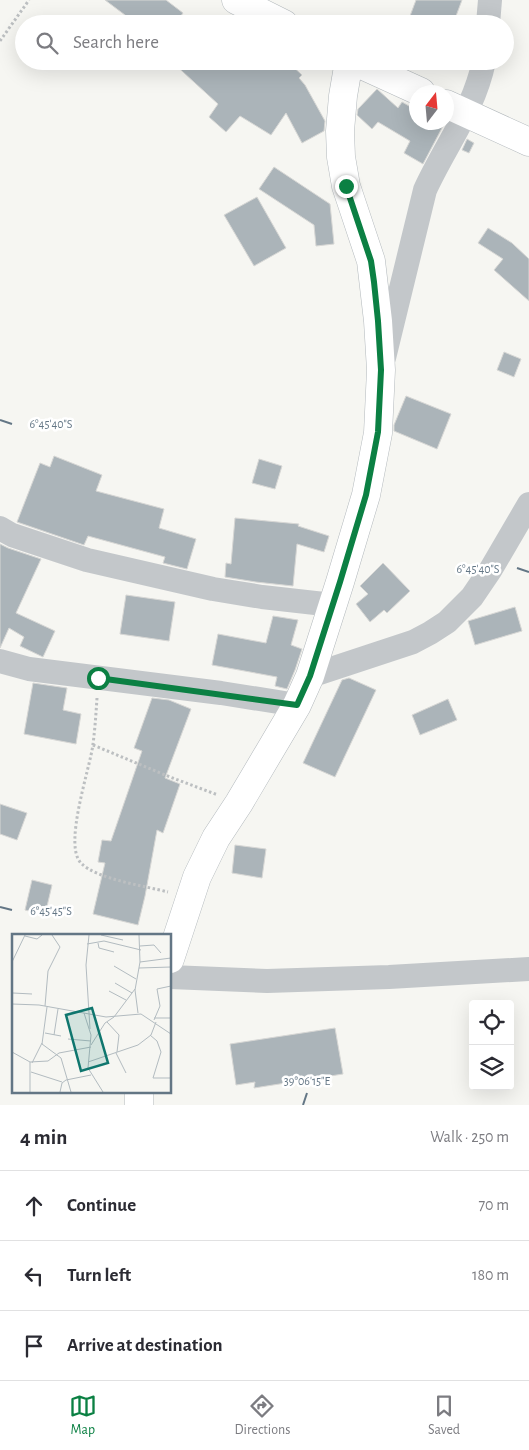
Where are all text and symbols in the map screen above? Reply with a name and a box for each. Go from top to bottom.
search box [15,15,514,70]
icon: search [33,29,61,57]
text: Search here [73,33,159,52]
north arrow [409,85,454,130]
route end [335,175,358,198]
text: 6°45'40"S [29,418,73,430]
text: 6°45'40"S [456,563,500,575]
route start [87,667,110,690]
text: 6°45'45"S [30,905,72,917]
inset map [12,934,171,1092]
map controls [469,1000,514,1090]
button: locate [469,1000,514,1045]
button: layers [469,1045,514,1090]
text: 39°06'15"E [284,1075,330,1087]
text: 4 min [20,1127,67,1148]
text: Walk · 250 m [430,1129,509,1145]
icon: ahead [20,1192,48,1220]
text: Continue [67,1196,136,1215]
text: 70 m [478,1197,509,1213]
icon: left [20,1262,48,1290]
text: Turn left [67,1266,131,1285]
text: 180 m [472,1267,509,1283]
icon: arrive [20,1332,48,1360]
text: Arrive at destination [67,1336,223,1355]
tab: Map [69,1392,97,1439]
tab: Directions [235,1392,290,1439]
tab: Saved [428,1392,460,1439]

